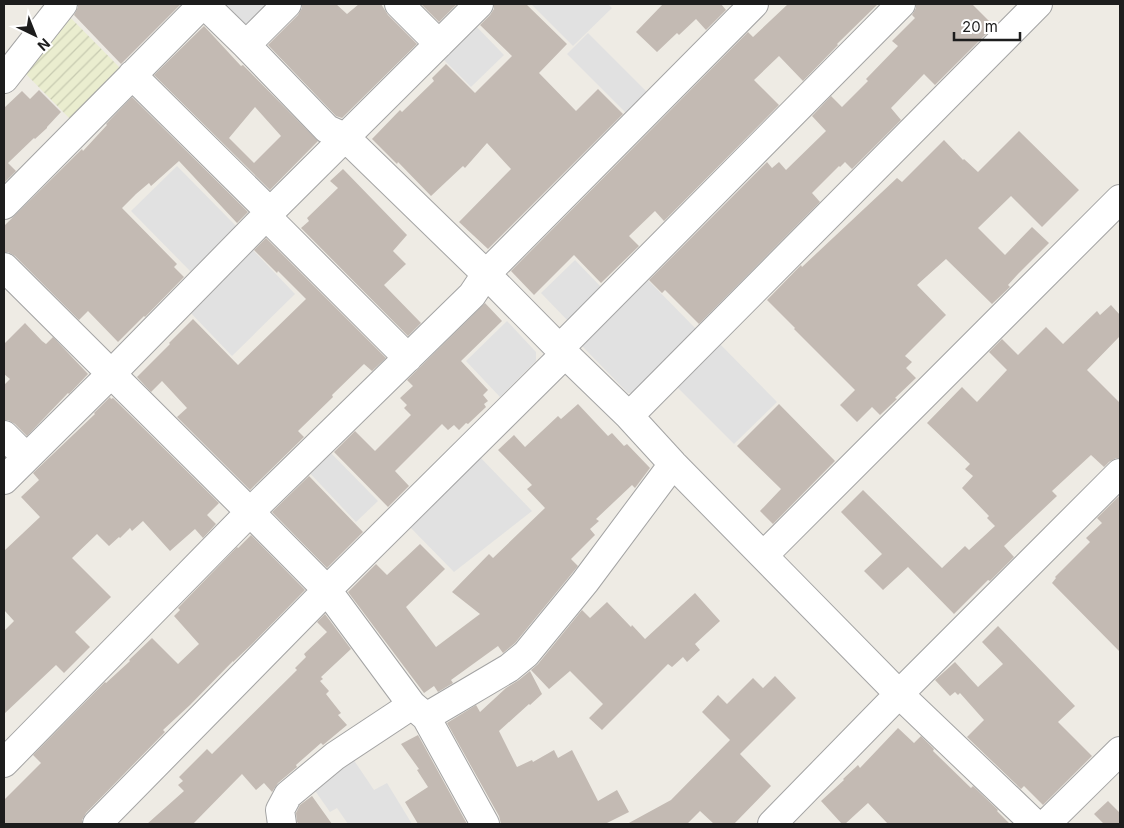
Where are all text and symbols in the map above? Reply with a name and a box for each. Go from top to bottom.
north arrow [10,10,60,60]
scale bar [954,10,1020,42]
text: 20 m [962,17,998,36]
text: N [35,35,54,55]

